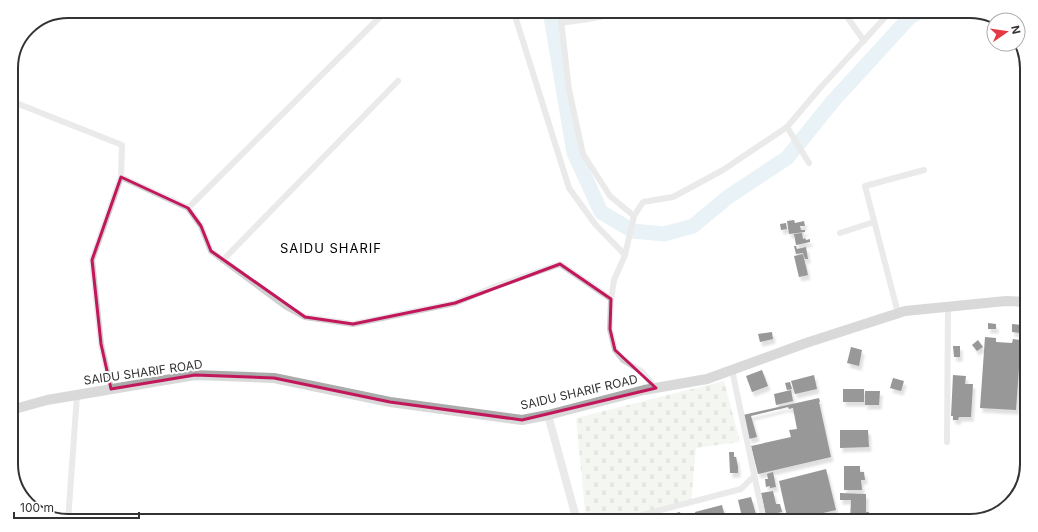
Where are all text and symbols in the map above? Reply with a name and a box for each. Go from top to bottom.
north arrow [986,12,1026,52]
text: N [1008,24,1024,35]
district label: SAIDU SHARIF [280,240,382,256]
street label: SAIDU SHARIF ROAD [83,356,203,388]
street label: SAIDU SHARIF ROAD [519,371,639,413]
scale bar [14,494,139,520]
text: 100 m [20,500,54,515]

